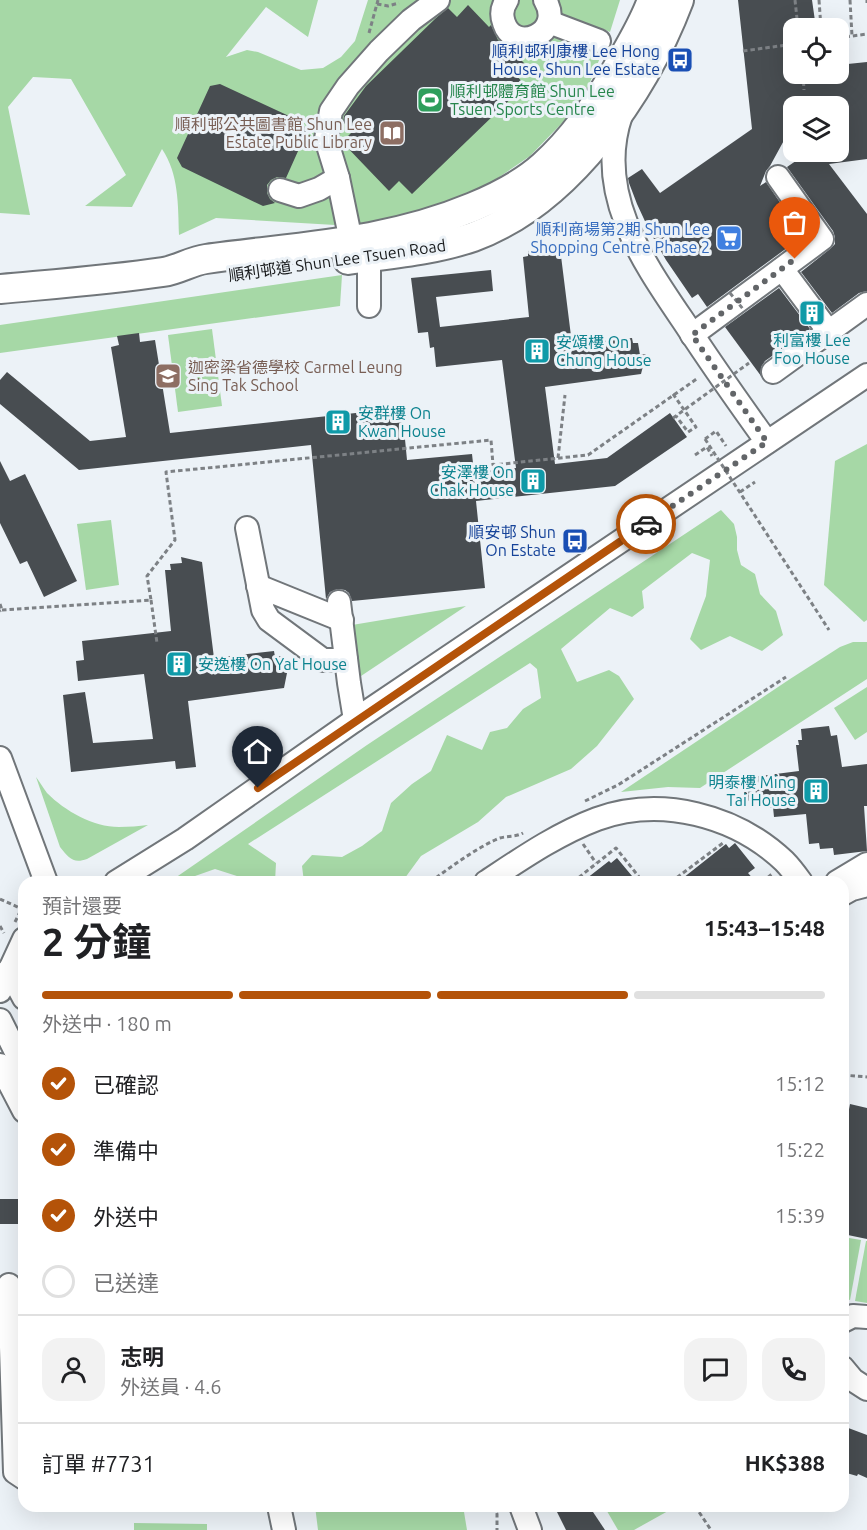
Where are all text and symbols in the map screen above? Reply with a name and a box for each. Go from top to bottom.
map controls [783,18,849,162]
button: locate [783,18,849,84]
place label: 順利邨利康樓 Lee Hong House, Shun Lee Estate [492,42,660,78]
bus stop icon: 順利邨利康樓 Lee Hong House, Shun Lee Estate [665,45,695,75]
place label: 順利邨體育館 Shun Lee Tsuen Sports Centre [450,82,615,118]
sports icon: 順利邨體育館 Shun Lee Tsuen Sports Centre [415,85,445,115]
button: layers [783,96,849,162]
place label: 順利邨公共圖書館 Shun Lee Estate Public Library [175,115,372,151]
library icon: 順利邨公共圖書館 Shun Lee Estate Public Library [377,118,407,148]
pin [769,197,820,259]
icon: bag [778,206,811,239]
place label: 順利商場第2期 Shun Lee Shopping Centre Phase 2 [531,220,710,256]
supermarket icon: 順利商場第2期 Shun Lee Shopping Centre Phase 2 [714,223,744,253]
street label: 順利邨道 Shun Lee Tsuen Road [227,236,447,284]
building icon: 利富樓 Lee Foo House [797,298,827,328]
place label: 利富樓 Lee Foo House [773,331,851,367]
place label: 安頌樓 On Chung House [556,333,652,369]
building icon: 安頌樓 On Chung House [522,336,552,366]
place label: 迦密梁省德學校 Carmel Leung Sing Tak School [188,358,403,394]
school or university icon: 迦密梁省德學校 Carmel Leung Sing Tak School [153,361,183,391]
place label: 安群樓 On Kwan House [358,404,446,440]
building icon: 安群樓 On Kwan House [323,407,353,437]
place label: 安澤樓 On Chak House [430,463,514,499]
building icon: 安澤樓 On Chak House [518,466,548,496]
courier [616,494,676,554]
icon: car [630,508,663,541]
place label: 順安邨 Shun On Estate [469,523,556,559]
bus stop icon: 順安邨 Shun On Estate [560,526,590,556]
building icon: 安逸樓 On Yat House [164,649,194,679]
place label: 安逸樓 On Yat House [198,655,347,673]
pin [232,726,283,788]
icon: home [241,735,274,768]
place label: 明泰樓 Ming Tai House [708,773,796,809]
building icon: 明泰樓 Ming Tai House [801,776,831,806]
text: 預計還要 [42,894,122,917]
text: 15:43–15:48 [704,915,825,940]
text: 2 分鐘 [42,920,151,963]
text: 外送中 · 180 m [42,1012,172,1035]
icon: check [42,1067,75,1100]
text: 已確認 [93,1072,159,1097]
text: 15:12 [775,1072,825,1095]
icon: check [42,1133,75,1166]
text: 準備中 [93,1138,159,1163]
text: 15:22 [775,1138,825,1161]
icon: check [42,1199,75,1232]
text: 外送中 [93,1204,159,1229]
text: 15:39 [775,1204,825,1227]
text: 已送達 [93,1270,159,1295]
button: person [42,1338,105,1401]
button: chat [684,1338,747,1401]
button: phone [762,1338,825,1401]
text: 志明 [120,1344,164,1369]
text: 外送員 · 4.6 [120,1375,222,1398]
text: HK$388 [745,1450,825,1475]
text: 訂單 #7731 [42,1451,155,1476]

